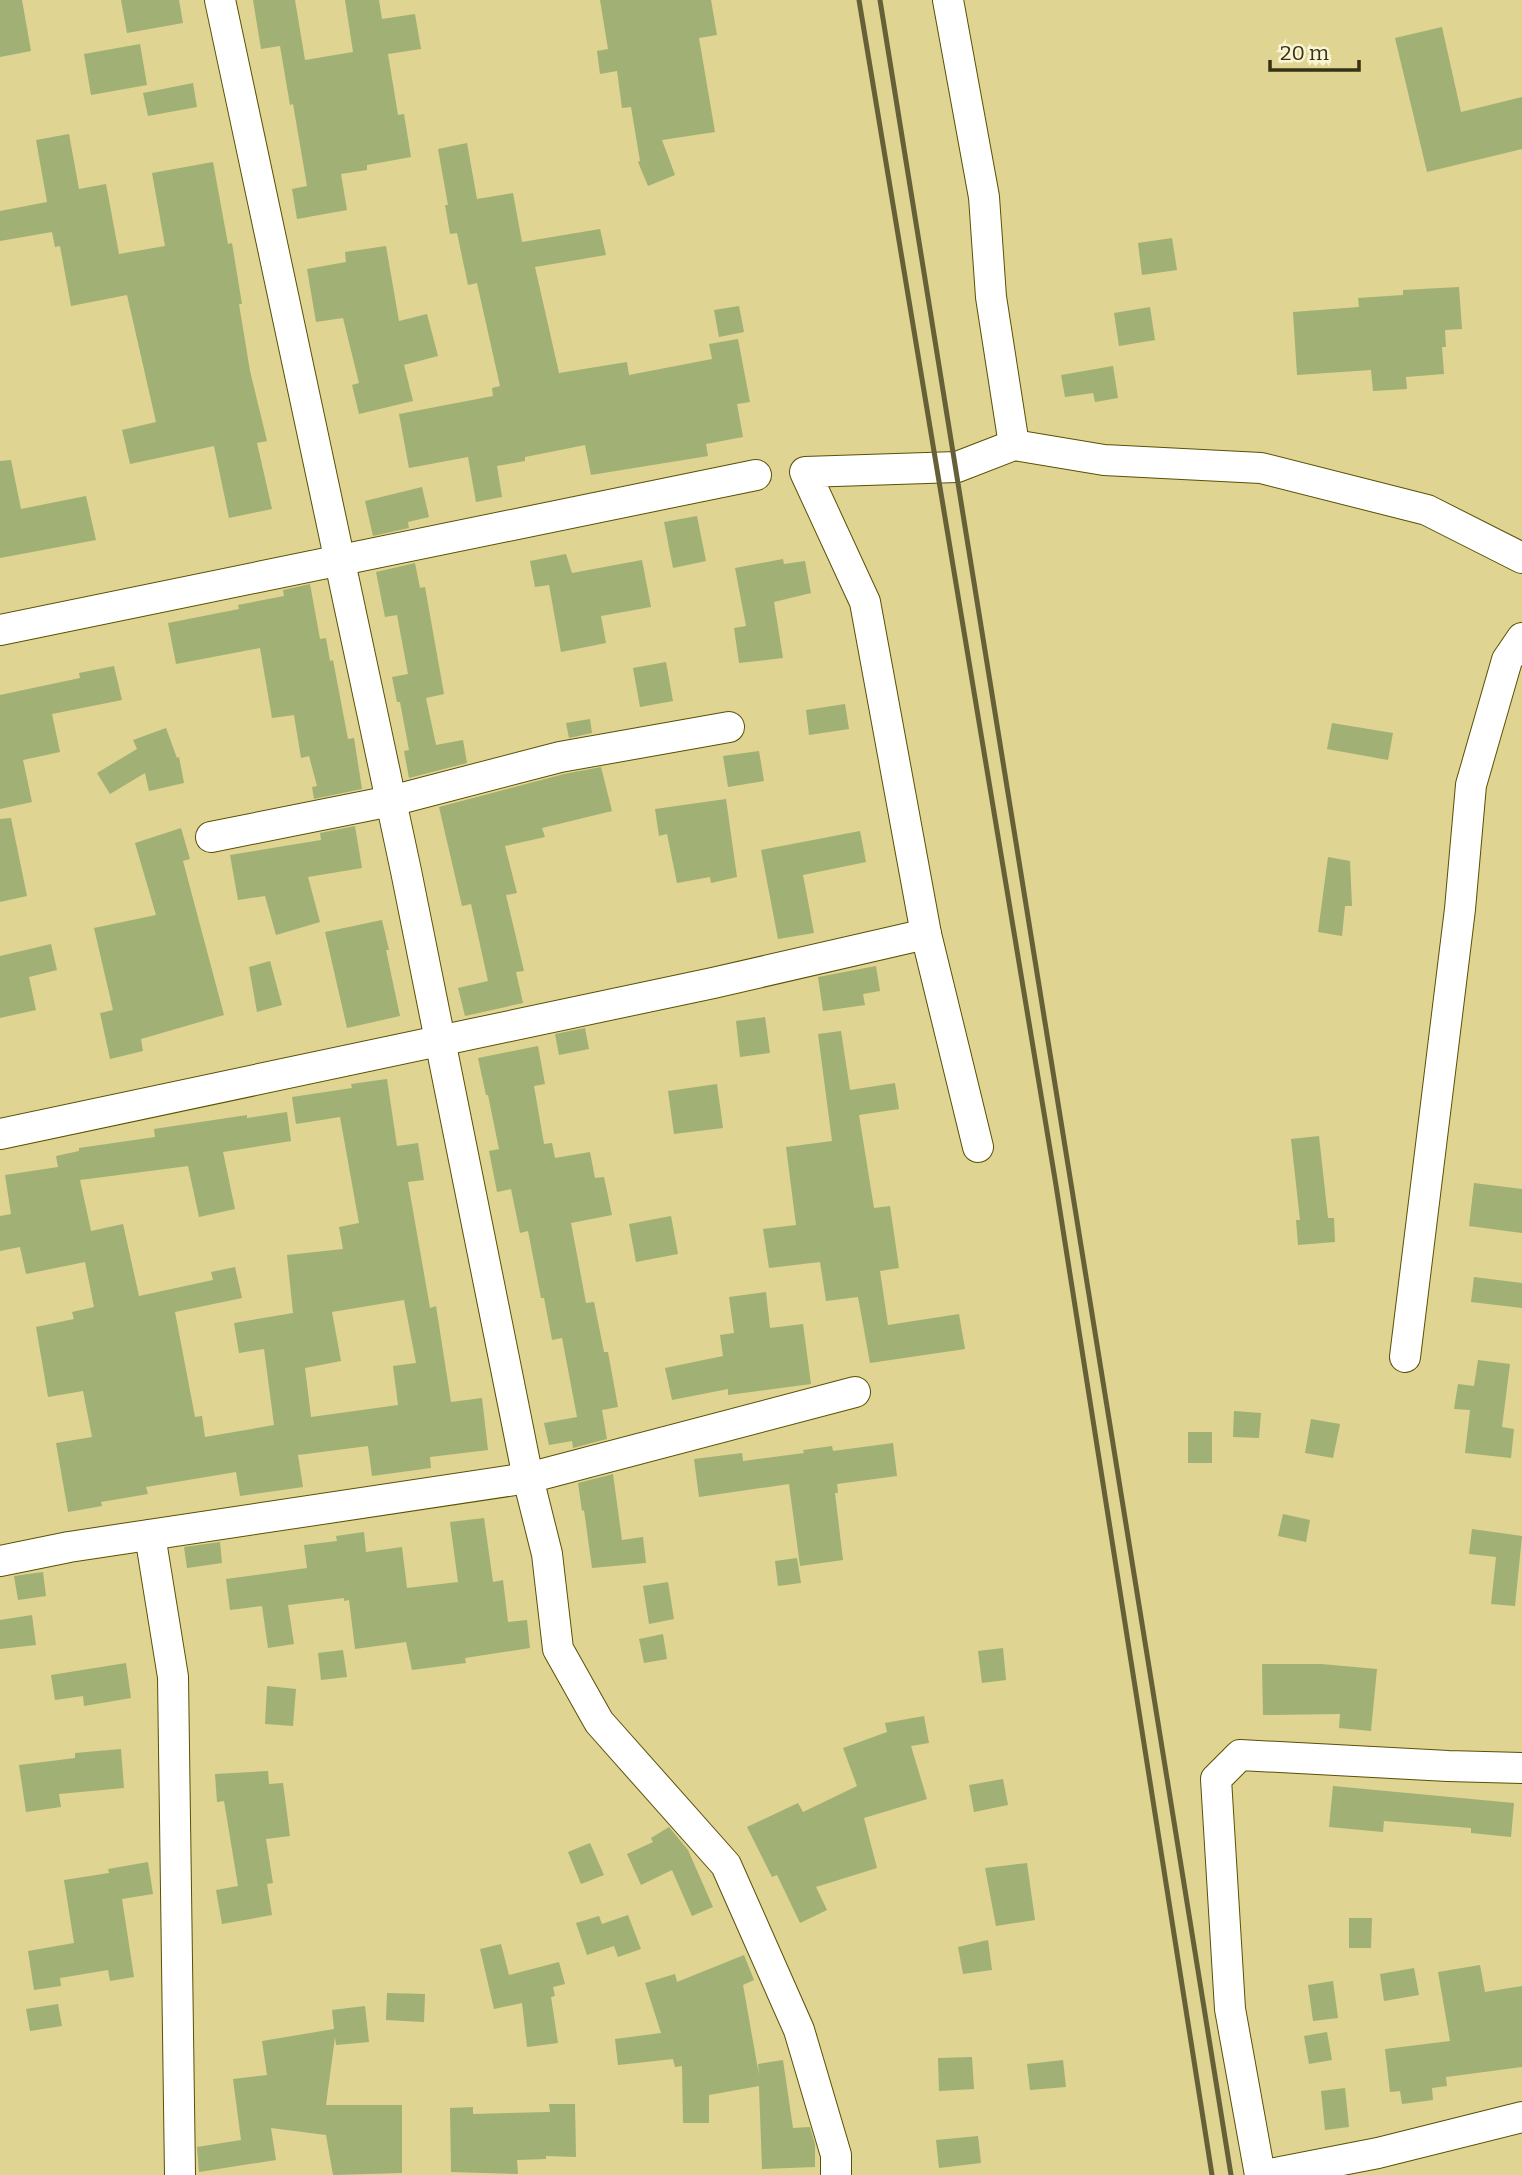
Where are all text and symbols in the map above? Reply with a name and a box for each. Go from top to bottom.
scale bar [1270,28,1359,72]
text: 20 m [1280,40,1329,66]

